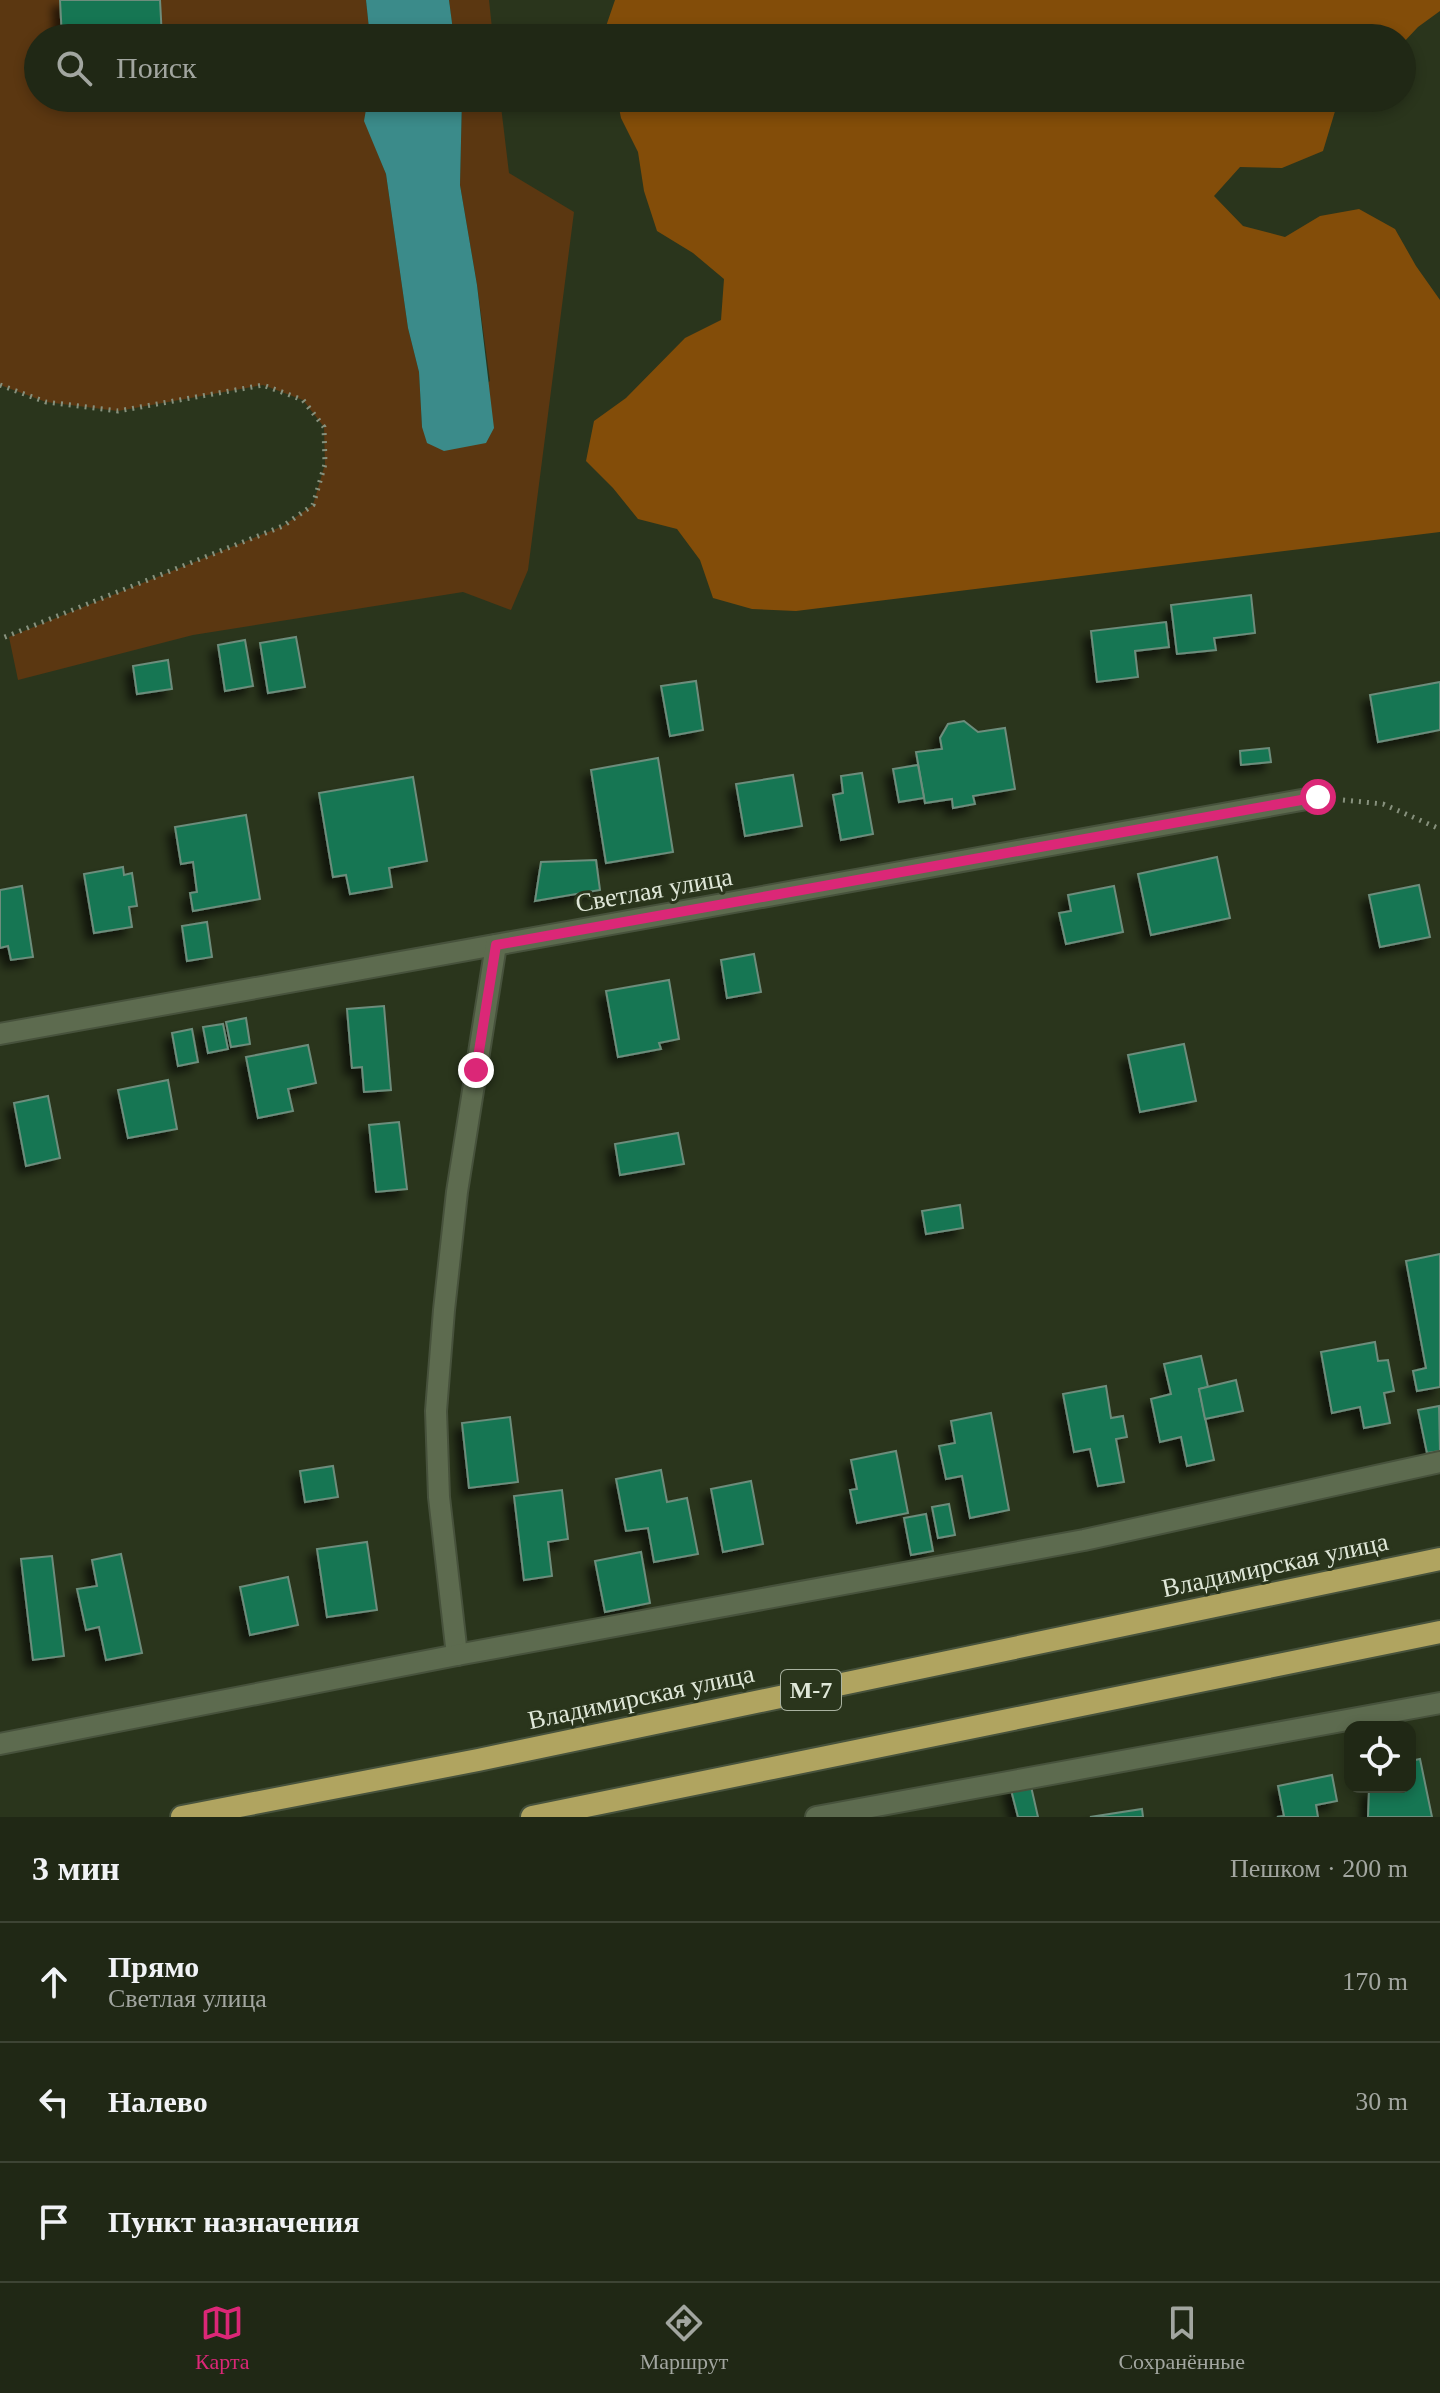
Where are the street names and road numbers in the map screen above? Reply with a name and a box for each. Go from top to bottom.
street label: Светлая улица [573,862,735,918]
street label: Владимирская улица [1159,1527,1391,1603]
street label: Владимирская улица [525,1659,757,1735]
road number: М-7 [781,1670,841,1710]

